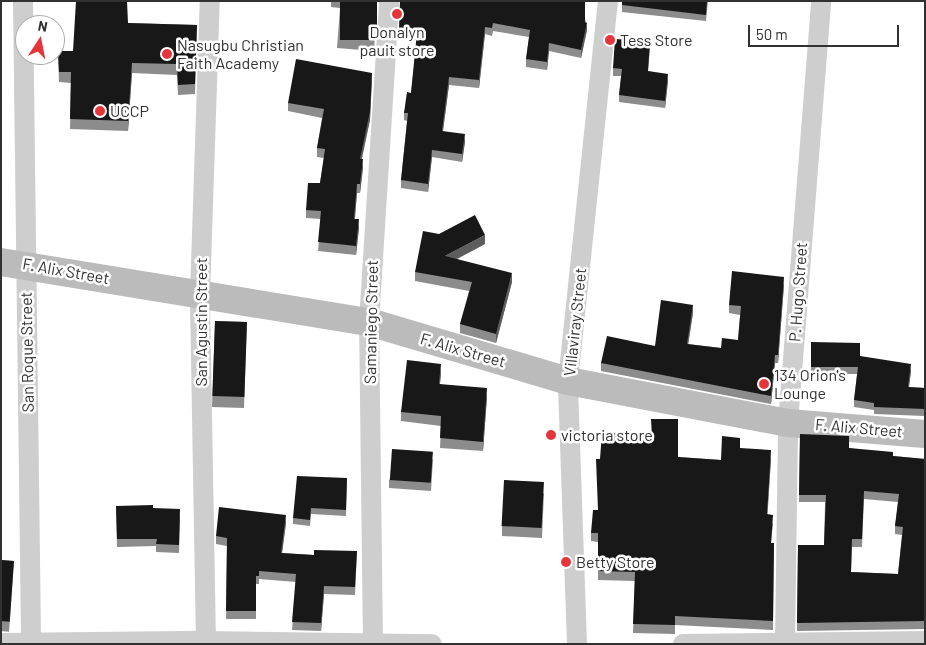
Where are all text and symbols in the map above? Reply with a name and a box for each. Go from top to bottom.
marker: Donalyn pauit store [391,8,403,20]
north arrow [15,15,65,65]
scale bar [751,15,902,47]
text: N [37,17,49,35]
place label: Donalyn pauit store [360,22,434,60]
text: 50 m [756,25,788,43]
place label: Tess Store [620,30,693,50]
marker: Tess Store [604,34,616,46]
place label: Nasugbu Christian Faith Academy [177,35,304,73]
marker: Nasugbu Christian Faith Academy [161,48,173,60]
place label: UCCP [110,101,149,121]
marker: UCCP [94,105,106,117]
street label: P. Hugo Street [785,242,811,342]
street label: F. Alix Street [21,254,111,288]
street label: San Agustin Street [191,258,211,386]
street label: Samaniego Street [360,260,382,384]
street label: Villaviray Street [560,267,590,377]
street label: San Roque Street [16,292,38,412]
street label: F. Alix Street [418,329,508,371]
place label: 134 Orion's Lounge [774,365,846,403]
marker: 134 Orion's Lounge [758,378,770,390]
street label: F. Alix Street [815,415,903,441]
place label: victoria store [561,425,653,445]
marker: victoria store [545,429,557,441]
place label: Betty Store [576,552,655,572]
marker: Betty Store [560,556,572,568]

